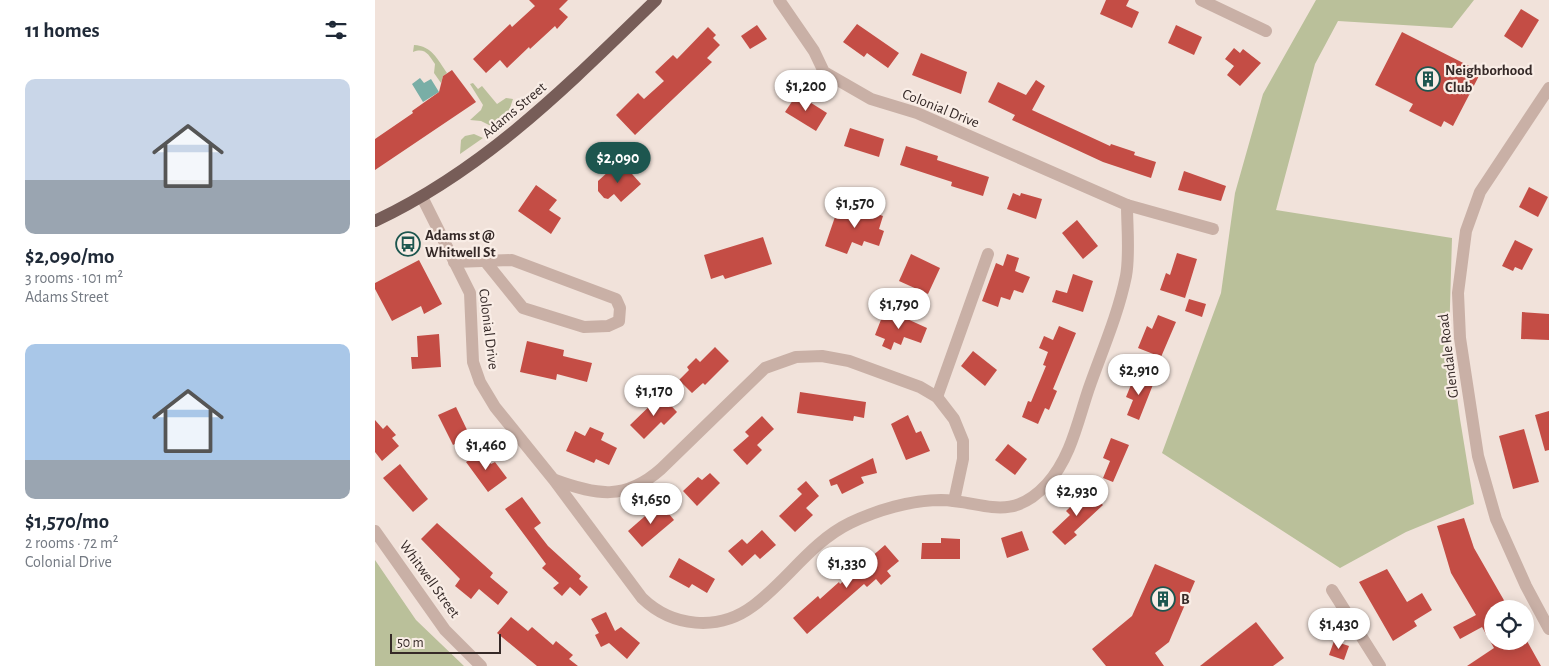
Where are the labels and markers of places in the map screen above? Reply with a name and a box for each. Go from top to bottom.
place label: Neighborhood Club [1445,63,1533,95]
building icon: Neighborhood Club [1415,66,1441,92]
pin: $1,200 [765,70,847,112]
pin: $2,090 [577,142,659,184]
pin: $1,570 [814,186,896,229]
place label: Adams st @ Whitwell St [425,228,496,260]
bus stop icon: Adams st @ Whitwell St [395,231,421,257]
pin: $1,790 [858,288,940,330]
pin: $2,910 [1098,354,1180,396]
pin: $1,170 [613,374,695,417]
pin: $1,460 [445,428,527,471]
pin: $2,930 [1036,474,1118,517]
pin: $1,650 [610,482,692,525]
pin: $1,330 [806,546,888,589]
building icon: B [1150,586,1176,612]
place label: B [1181,592,1190,607]
pin: $1,430 [1298,608,1380,650]

